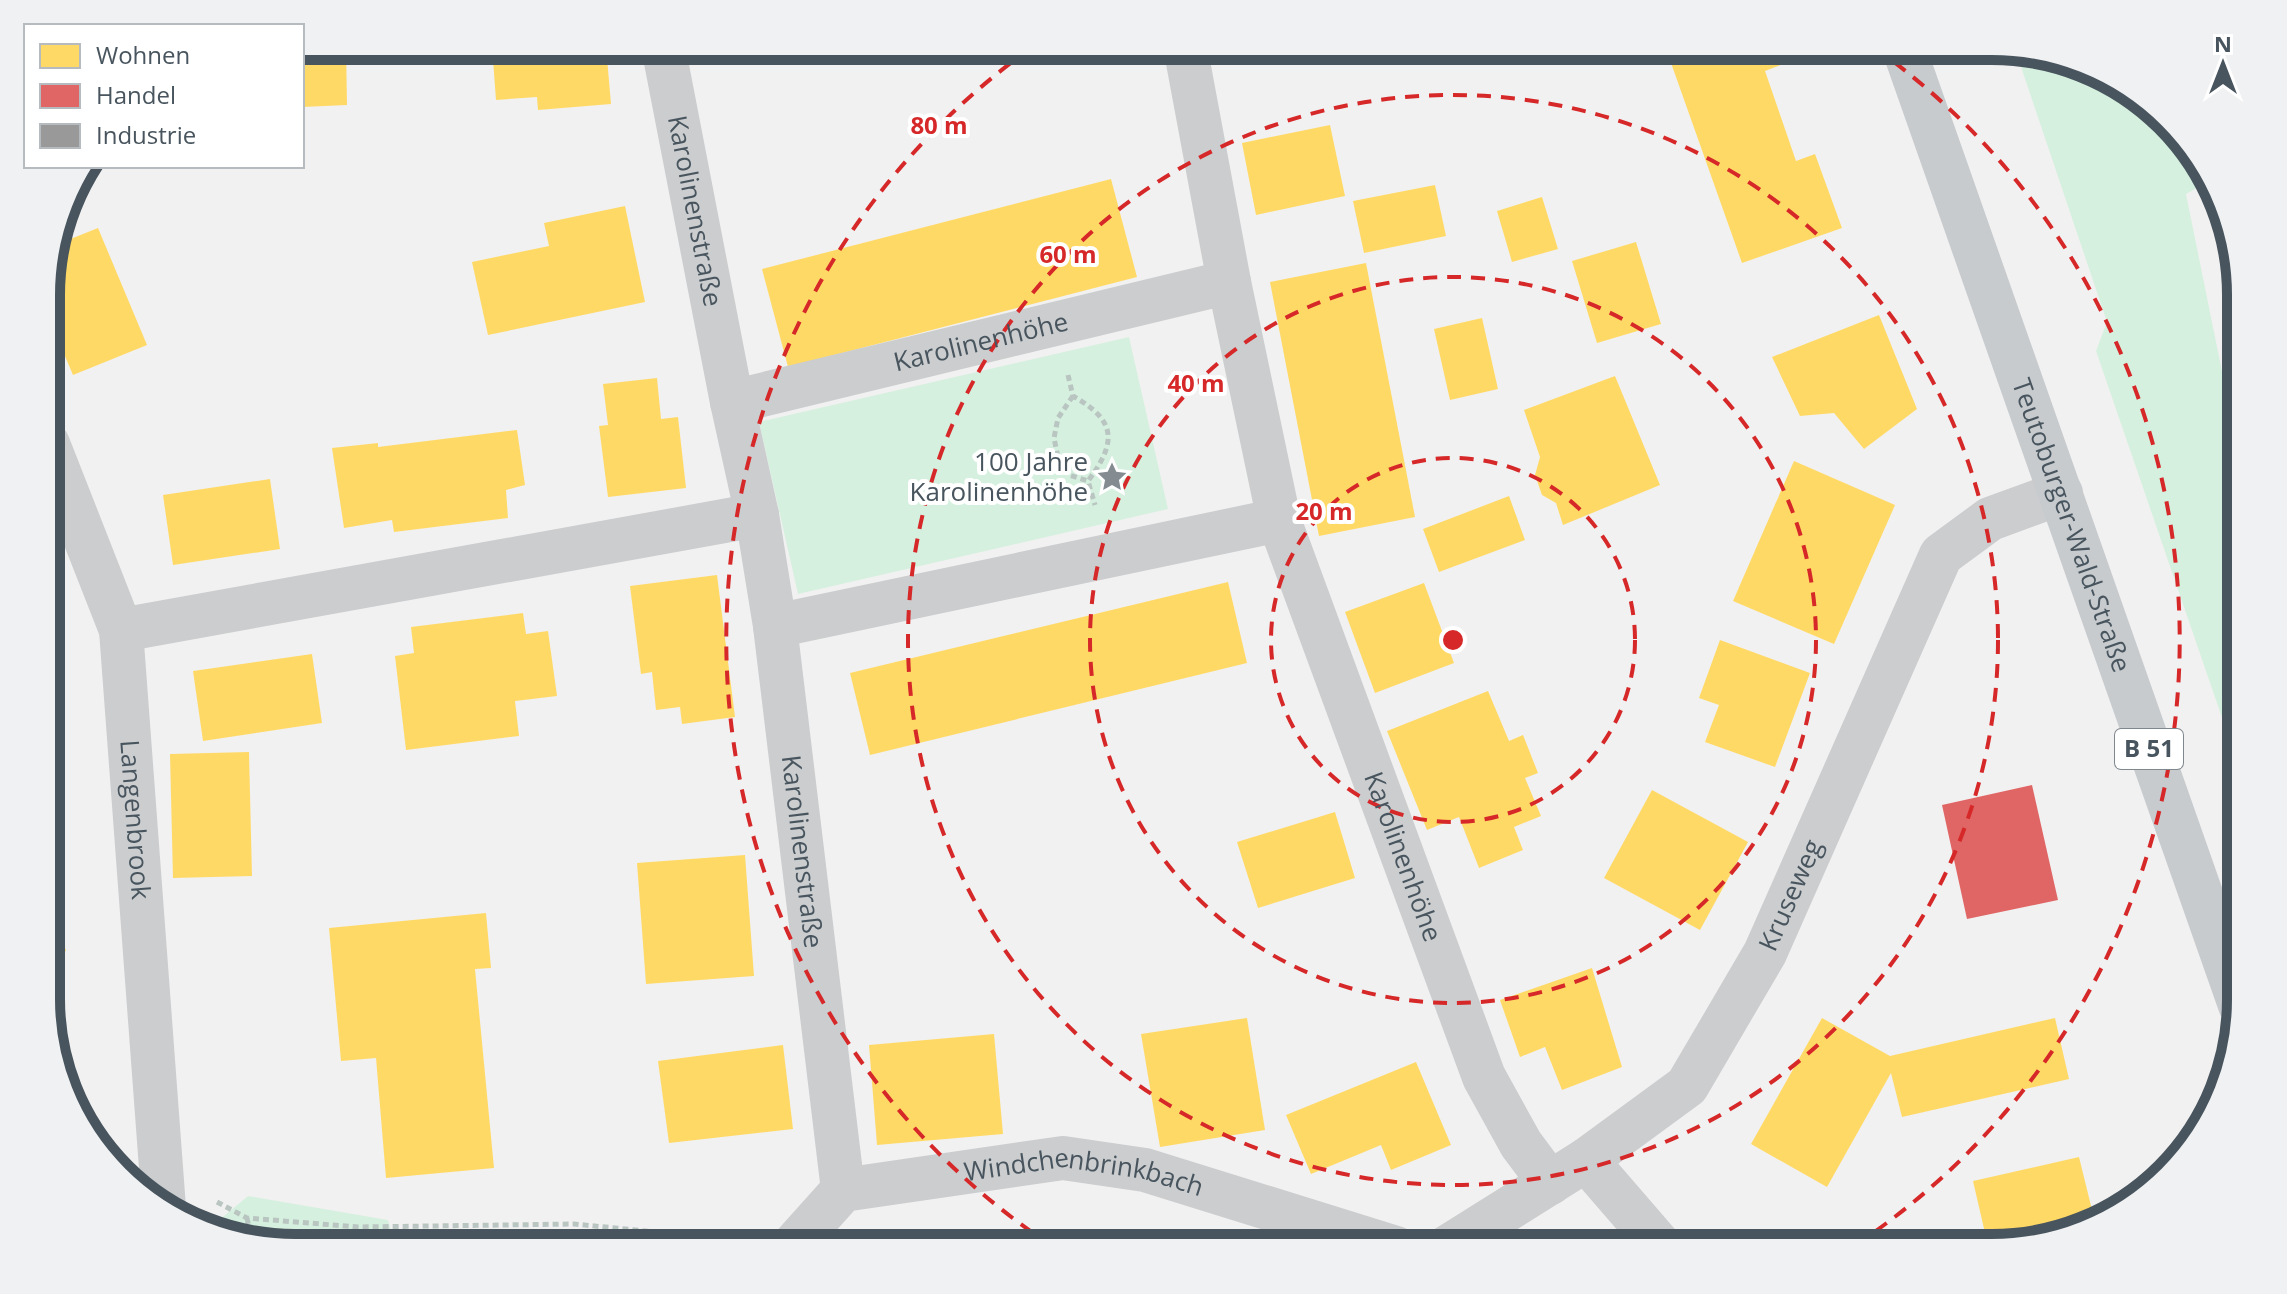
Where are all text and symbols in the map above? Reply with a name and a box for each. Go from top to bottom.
legend [24,24,304,168]
north arrow [2183,24,2263,104]
text: N [2214,28,2232,58]
text: Wohnen [96,38,190,71]
text: Handel [96,78,176,111]
text: 80 m [910,108,968,141]
street label: Karolinenstraße [660,112,732,309]
text: Industrie [96,118,196,151]
text: 60 m [1039,237,1097,270]
street label: Karolinenhöhe [890,303,1072,379]
text: 40 m [1167,366,1225,399]
street label: Teutoburger-Wald-Straße [2004,373,2141,677]
place label: 100 Jahre Karolinenhöhe [910,443,1088,509]
place icon: 100 Jahre Karolinenhöhe [1095,460,1129,494]
text: 20 m [1295,494,1353,527]
centre of rings [1439,626,1467,654]
road number: B 51 [2115,729,2183,769]
street label: Langenbrook [112,738,160,901]
street label: Karolinenstraße [774,753,833,950]
street label: Karolinenhöhe [1356,766,1452,946]
street label: Kruseweg [1749,833,1830,956]
street label: Windchenbrinkbach [962,1138,1208,1204]

